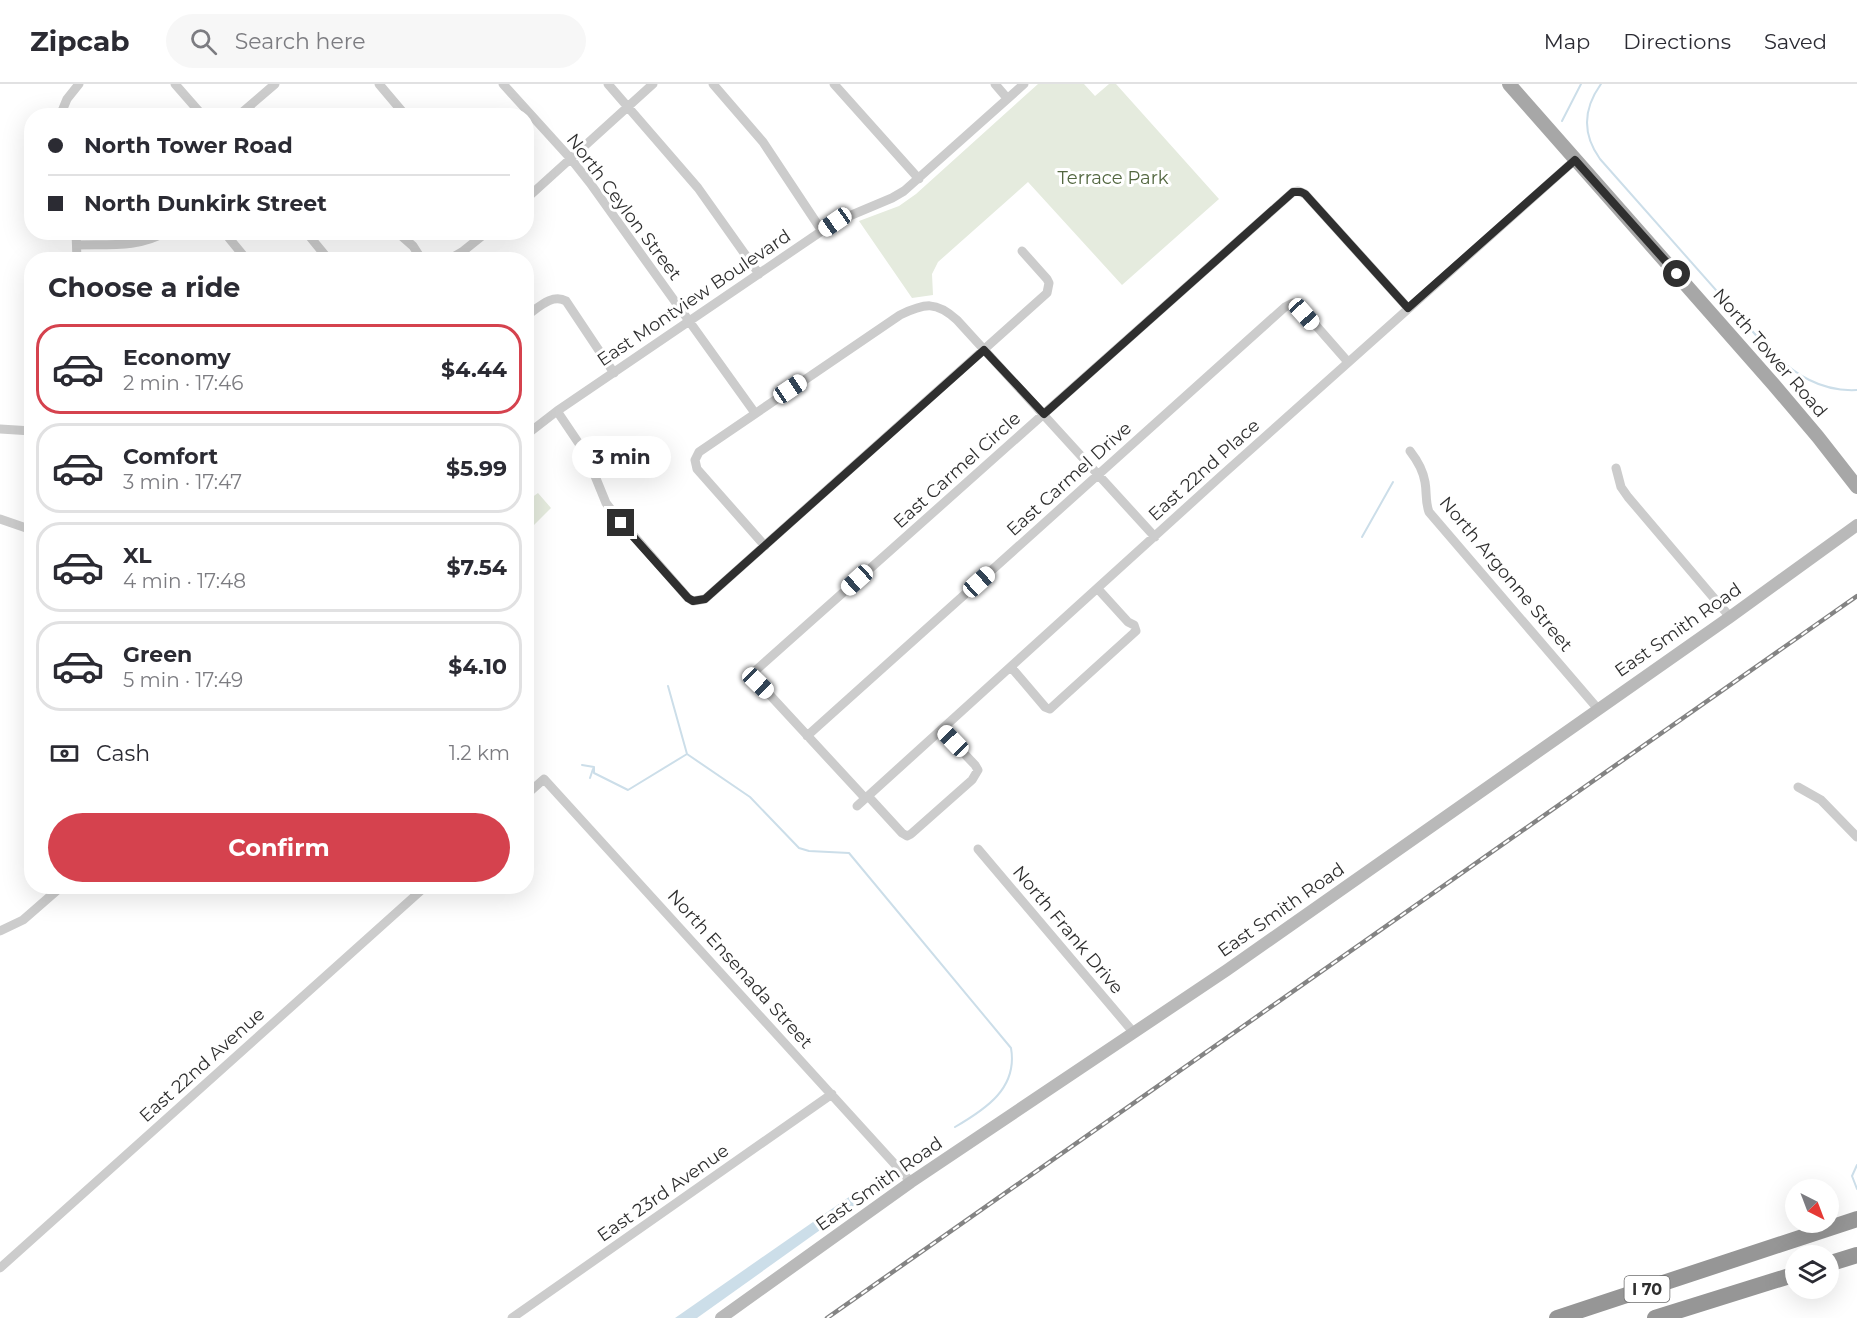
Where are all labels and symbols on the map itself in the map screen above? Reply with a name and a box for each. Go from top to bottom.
street label: North Ceylon Street [562,129,686,285]
park label: Terrace Park [1057,167,1169,189]
car [815,204,855,240]
street label: East Montview Boulevard [593,225,795,371]
route start [1663,260,1690,287]
street label: North Tower Road [1708,284,1832,422]
car [1285,295,1323,333]
car [770,371,810,407]
street label: East Carmel Circle [889,407,1025,533]
street label: East 22nd Place [1144,414,1264,526]
street label: East Carmel Drive [1002,417,1136,541]
callout: 3 min [572,436,670,478]
street label: North Argonne Street [1435,492,1577,656]
route end [607,509,634,536]
car [838,561,876,599]
car [960,563,998,601]
street label: East Smith Road [1610,578,1746,682]
car [739,664,777,702]
car [934,722,972,760]
street label: East Smith Road [1213,858,1349,962]
street label: North Frank Drive [1008,861,1128,999]
street label: North Ensenada Street [663,885,817,1053]
street label: East 22nd Avenue [135,1003,269,1127]
street label: East Smith Road [811,1132,947,1236]
street label: East 23rd Avenue [593,1139,733,1247]
north arrow [1785,1179,1839,1233]
road number: I 70 [1624,1276,1670,1302]

